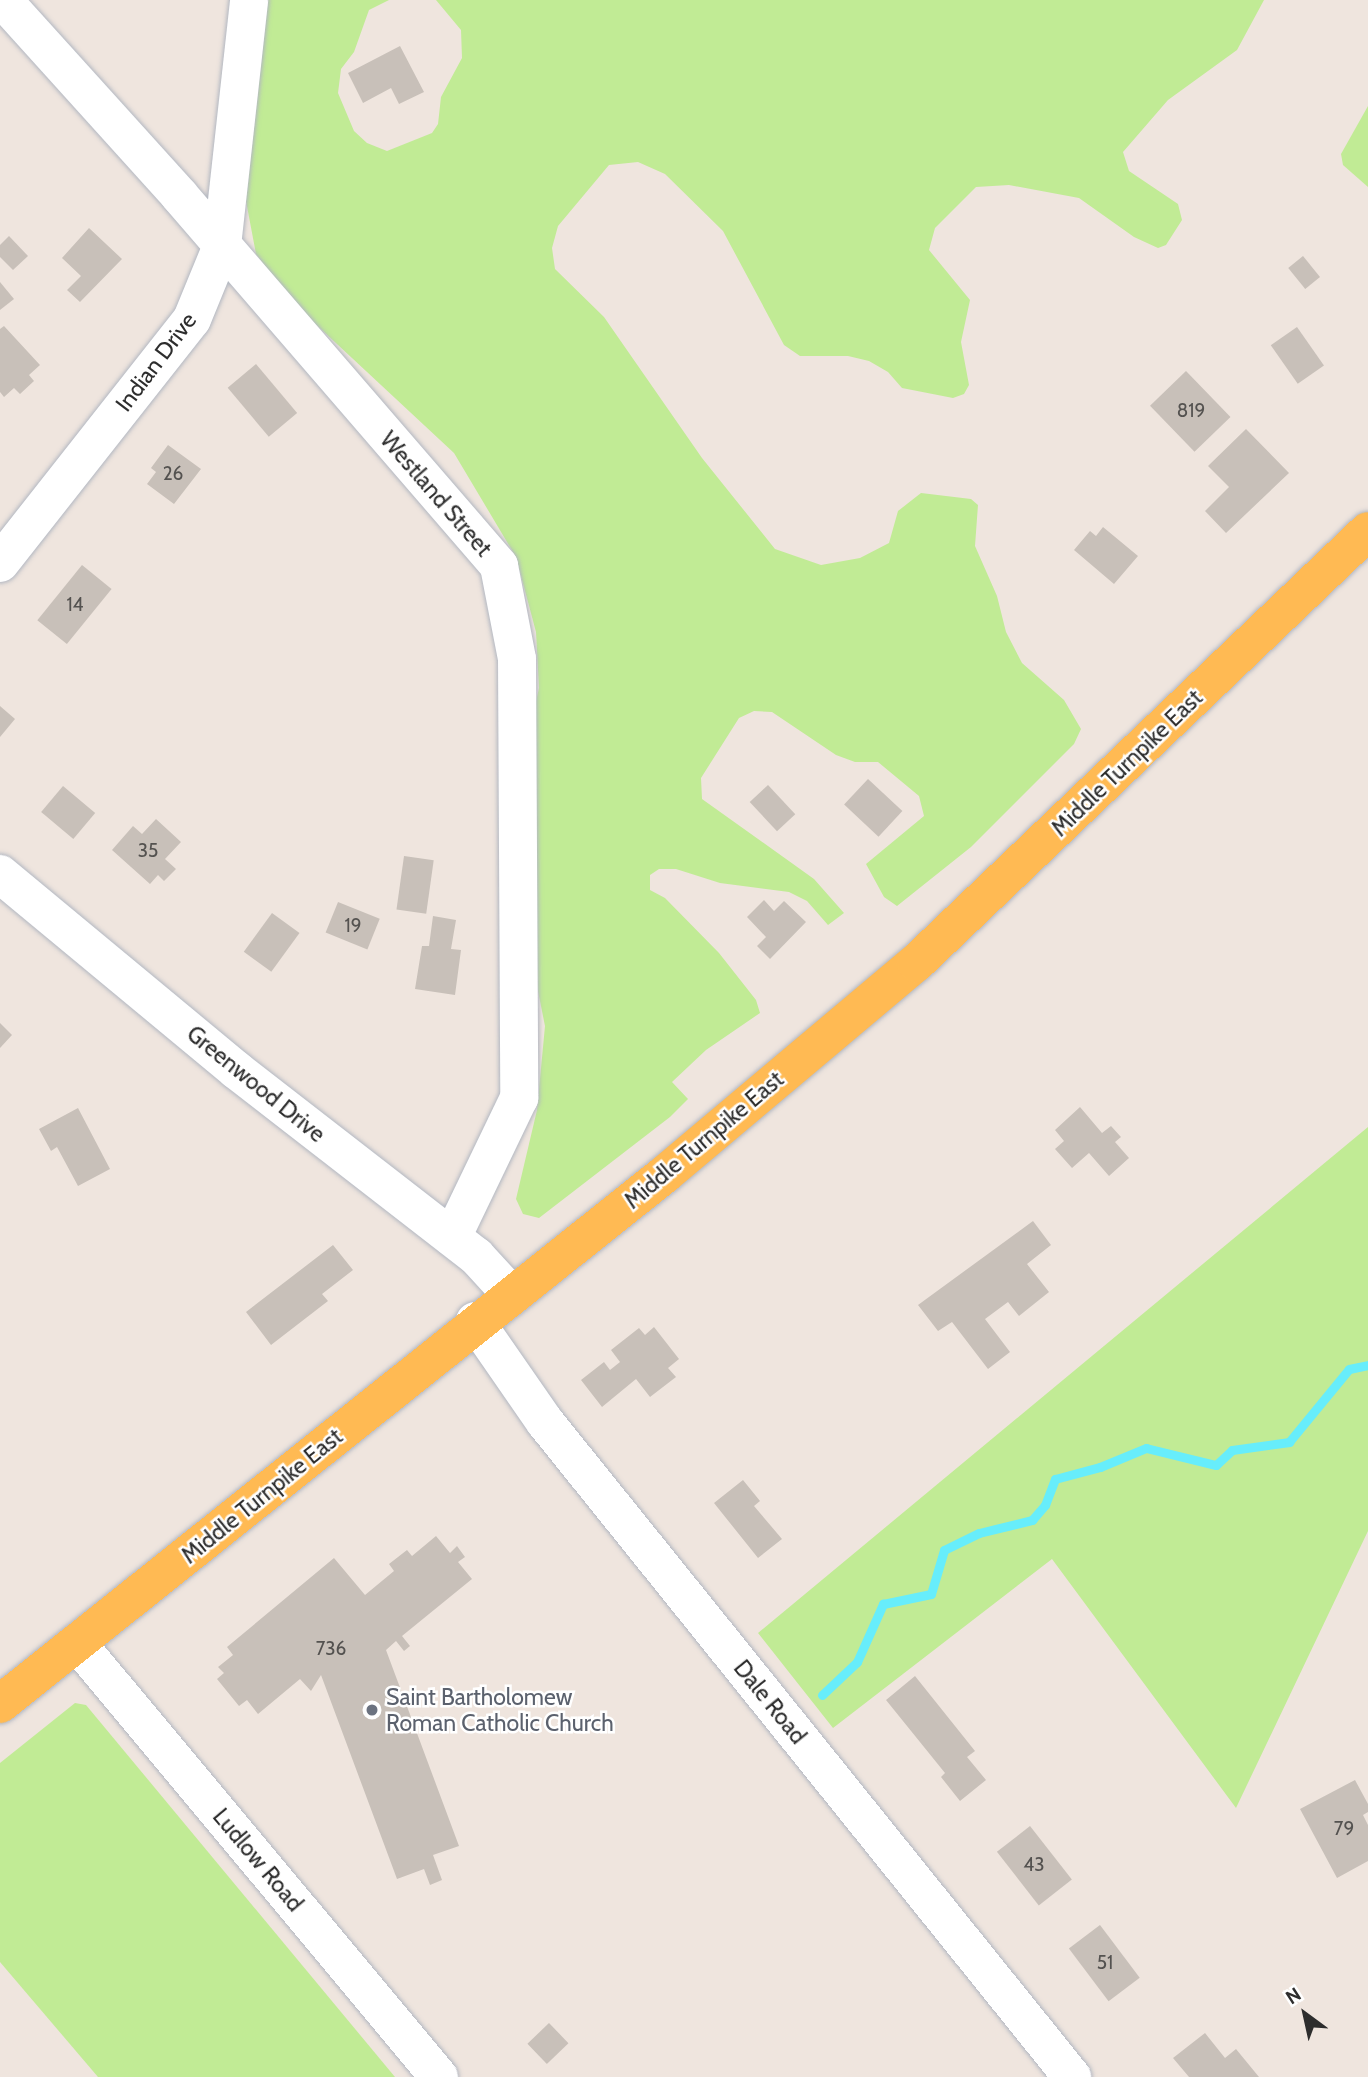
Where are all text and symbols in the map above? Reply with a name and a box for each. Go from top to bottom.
street label: Indian Drive [110,307,202,417]
house number: 819 [1177,400,1205,422]
street label: Westland Street [374,426,498,562]
house number: 26 [163,463,183,485]
house number: 14 [66,594,84,616]
street label: Middle Turnpike East [1046,684,1208,842]
house number: 35 [138,840,158,862]
house number: 19 [345,915,361,937]
street label: Greenwood Drive [181,1020,331,1148]
street label: Middle Turnpike East [619,1065,789,1215]
street label: Middle Turnpike East [176,1423,348,1569]
house number: 736 [316,1638,346,1660]
street label: Dale Road [728,1655,812,1749]
place label: Saint Bartholomew Roman Catholic Church [386,1683,614,1737]
marker: Saint Bartholomew Roman Catholic Church [364,1702,380,1718]
street label: Ludlow Road [207,1803,309,1917]
house number: 79 [1334,1818,1354,1840]
house number: 43 [1023,1854,1045,1876]
house number: 51 [1097,1952,1113,1974]
north arrow [1270,1979,1340,2049]
text: N [1281,1983,1305,2009]

